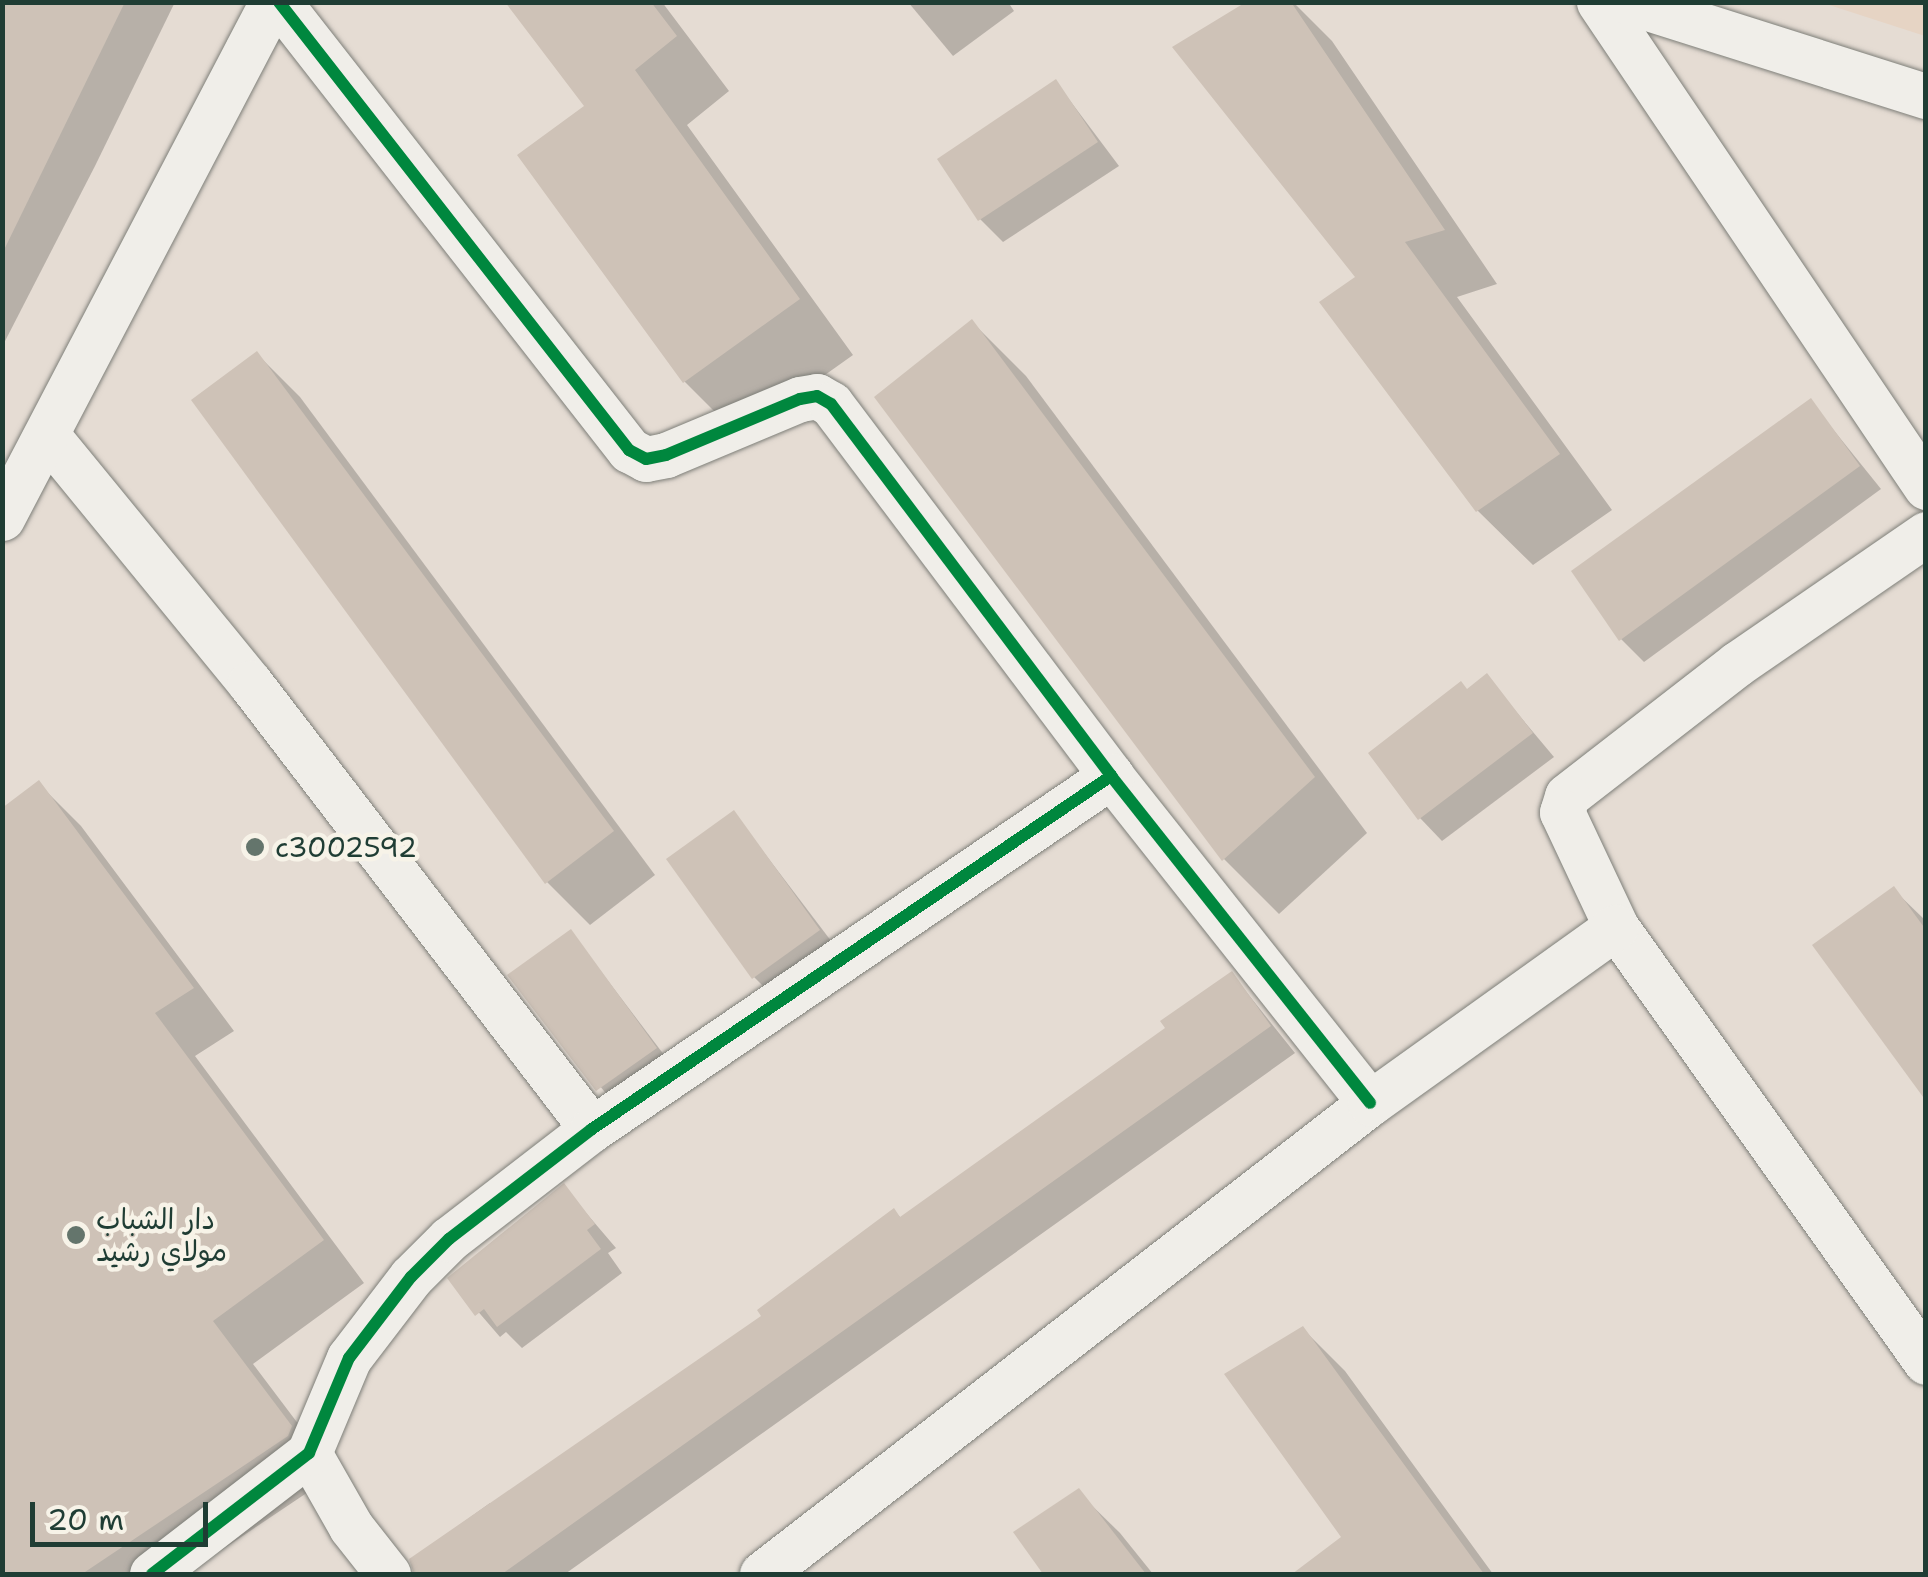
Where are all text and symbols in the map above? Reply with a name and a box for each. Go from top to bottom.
place label: c3002592 [275,830,417,864]
marker: c3002592 [244,836,266,858]
place label: دار الشباب مولاي رشيد [96,1202,227,1268]
marker: دار الشباب مولاي رشيد [65,1224,87,1246]
scale bar [35,1482,212,1544]
text: 20 m [47,1499,124,1540]

